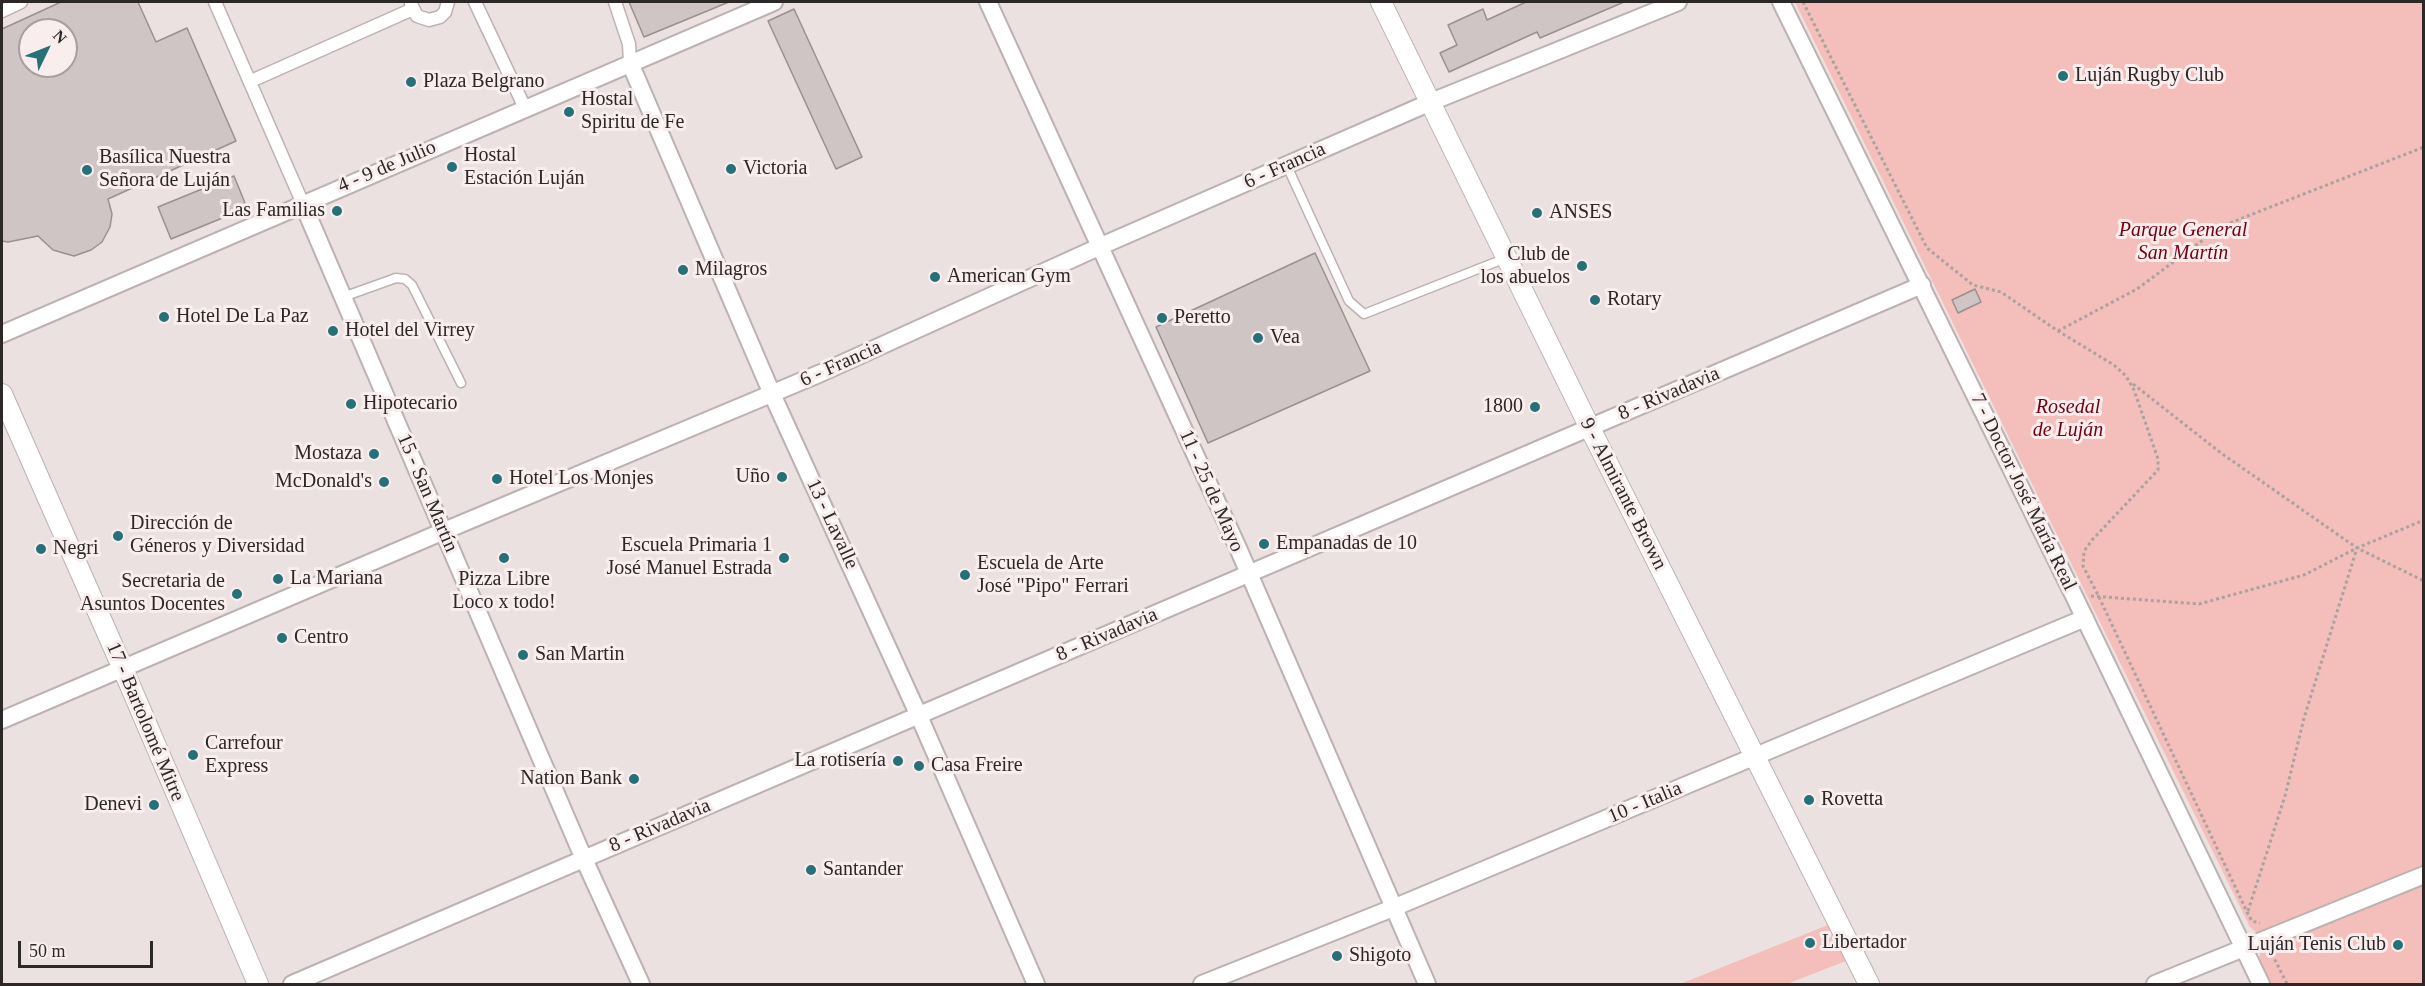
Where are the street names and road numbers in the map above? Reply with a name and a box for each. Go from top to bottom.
street label: 4 - 9 de Julio [334,136,440,198]
street label: 6 - Francia [1241,137,1329,195]
street label: 6 - Francia [797,335,885,393]
street label: 8 - Rivadavia [1615,362,1723,426]
street label: 7 - Doctor José María Real [1965,390,2081,594]
street label: 9 - Almirante Brown [1574,414,1672,574]
street label: 11 - 25 de Mayo [1173,426,1249,556]
street label: 15 - San Martín [391,430,463,556]
street label: 13 - Lavalle [801,475,863,573]
street label: 8 - Rivadavia [1053,603,1161,667]
street label: 17 - Bartolomé Mitre [101,639,189,805]
street label: 10 - Italia [1605,777,1685,829]
street label: 8 - Rivadavia [606,794,714,858]

